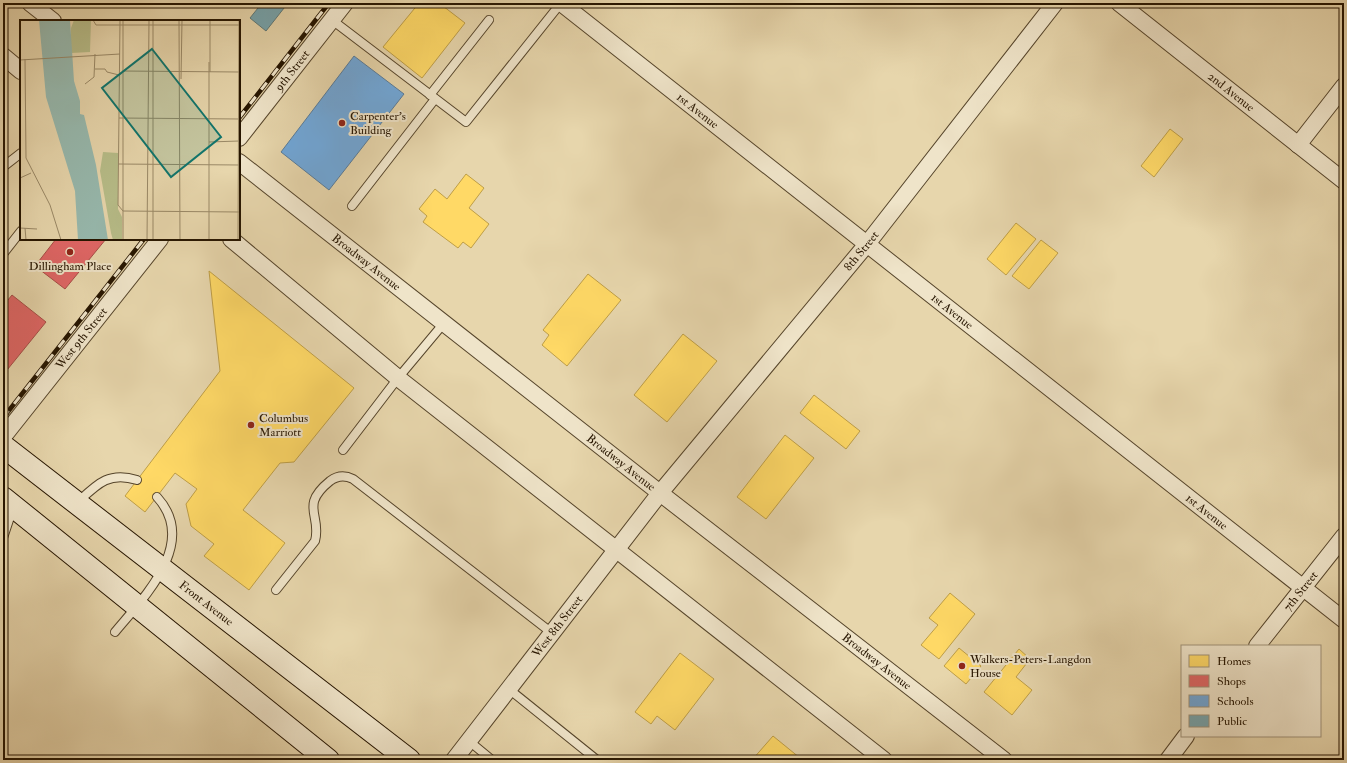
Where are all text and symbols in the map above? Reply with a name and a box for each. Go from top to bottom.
inset map [20,20,240,240]
street label: 9th Street [271,47,313,95]
street label: 2nd Avenue [1204,69,1257,115]
street label: 1st Avenue [673,90,721,132]
place label: Carpenter's Building [350,109,406,138]
marker: Carpenter's Building [337,118,347,128]
street label: 8th Street [841,228,882,274]
street label: Broadway Avenue [329,231,404,294]
marker: Dillingham Place [65,247,75,257]
place label: Dillingham Place [29,259,111,274]
street label: 1st Avenue [928,290,976,333]
street label: West 9th Street [52,305,111,373]
place label: Columbus Marriott [259,411,308,440]
marker: Columbus Marriott [246,420,256,430]
street label: Broadway Avenue [583,431,658,495]
street label: 1st Avenue [1182,491,1230,533]
street label: 7th Street [1280,568,1321,615]
street label: Front Avenue [176,578,236,629]
street label: West 8th Street [528,593,586,661]
street label: Broadway Avenue [839,630,914,693]
legend [1181,645,1321,737]
place label: Walkers-Peters-Langdon House [969,652,1091,681]
text: Homes [1217,654,1251,669]
marker: Walkers-Peters-Langdon House [957,661,967,671]
text: Shops [1217,674,1246,689]
text: Schools [1217,694,1254,709]
text: Public [1217,714,1247,729]

